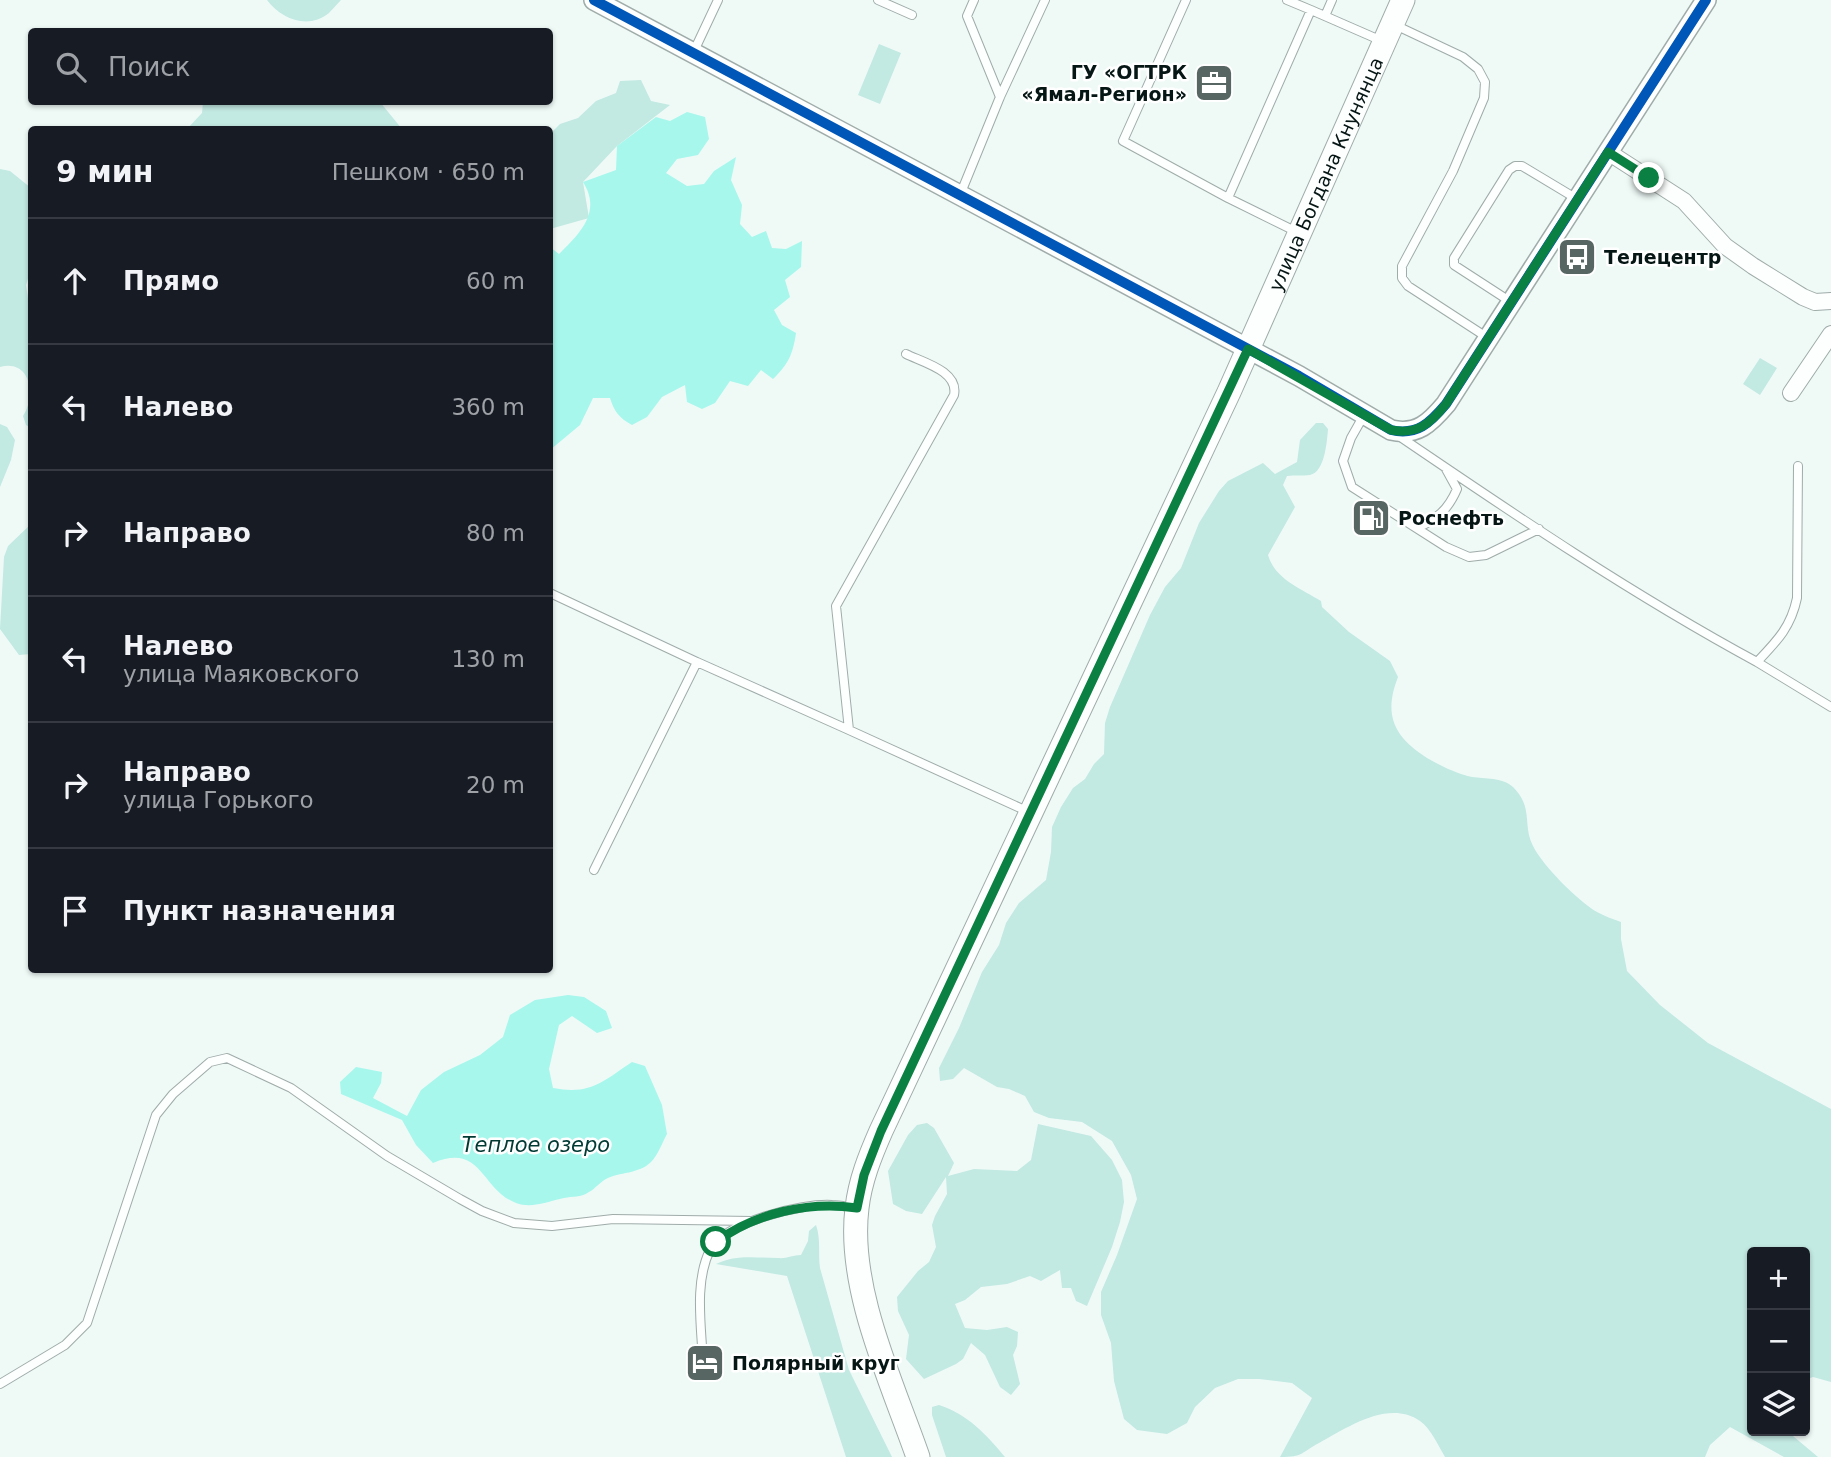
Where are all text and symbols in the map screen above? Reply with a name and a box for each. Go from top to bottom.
search box [28,28,553,105]
icon: search [52,48,90,86]
text: Поиск [108,52,190,82]
street label: улица Богдана Кнунянца [1264,53,1387,295]
place label: ГУ «ОГТРК «Ямал-Регион» [1021,61,1187,105]
office icon: ГУ «ОГТРК «Ямал-Регион» [1193,62,1235,104]
text: 9 мин [56,154,154,189]
text: Пешком · 650 m [332,159,525,185]
route end [1633,162,1664,193]
bus stop icon: Телецентр [1556,236,1598,278]
place label: Телецентр [1604,246,1721,268]
icon: ahead [56,262,94,300]
text: Прямо [123,266,219,296]
text: 60 m [466,268,525,294]
icon: left [56,388,94,426]
text: Налево [123,392,233,422]
text: 360 m [451,394,525,420]
fuel station icon: Роснефть [1350,497,1392,539]
place label: Роснефть [1398,507,1504,529]
icon: right [56,514,94,552]
text: Направо [123,518,251,548]
text: 80 m [466,520,525,546]
text: Налево [123,631,233,661]
icon: left [56,640,94,678]
text: 130 m [451,646,525,672]
text: улица Маяковского [123,661,359,687]
text: Направо [123,757,251,787]
icon: right [56,766,94,804]
text: 20 m [466,772,525,798]
text: улица Горького [123,787,314,813]
icon: arrive [56,892,94,930]
text: Пункт назначения [123,896,396,926]
water label: Теплое озеро [462,1133,610,1157]
route start [700,1226,731,1257]
map controls [1747,1247,1810,1436]
button: + [1747,1247,1810,1310]
button: − [1747,1310,1810,1373]
hotel icon: Полярный круг [684,1342,726,1384]
place label: Полярный круг [732,1352,900,1374]
button: layers [1747,1373,1810,1436]

